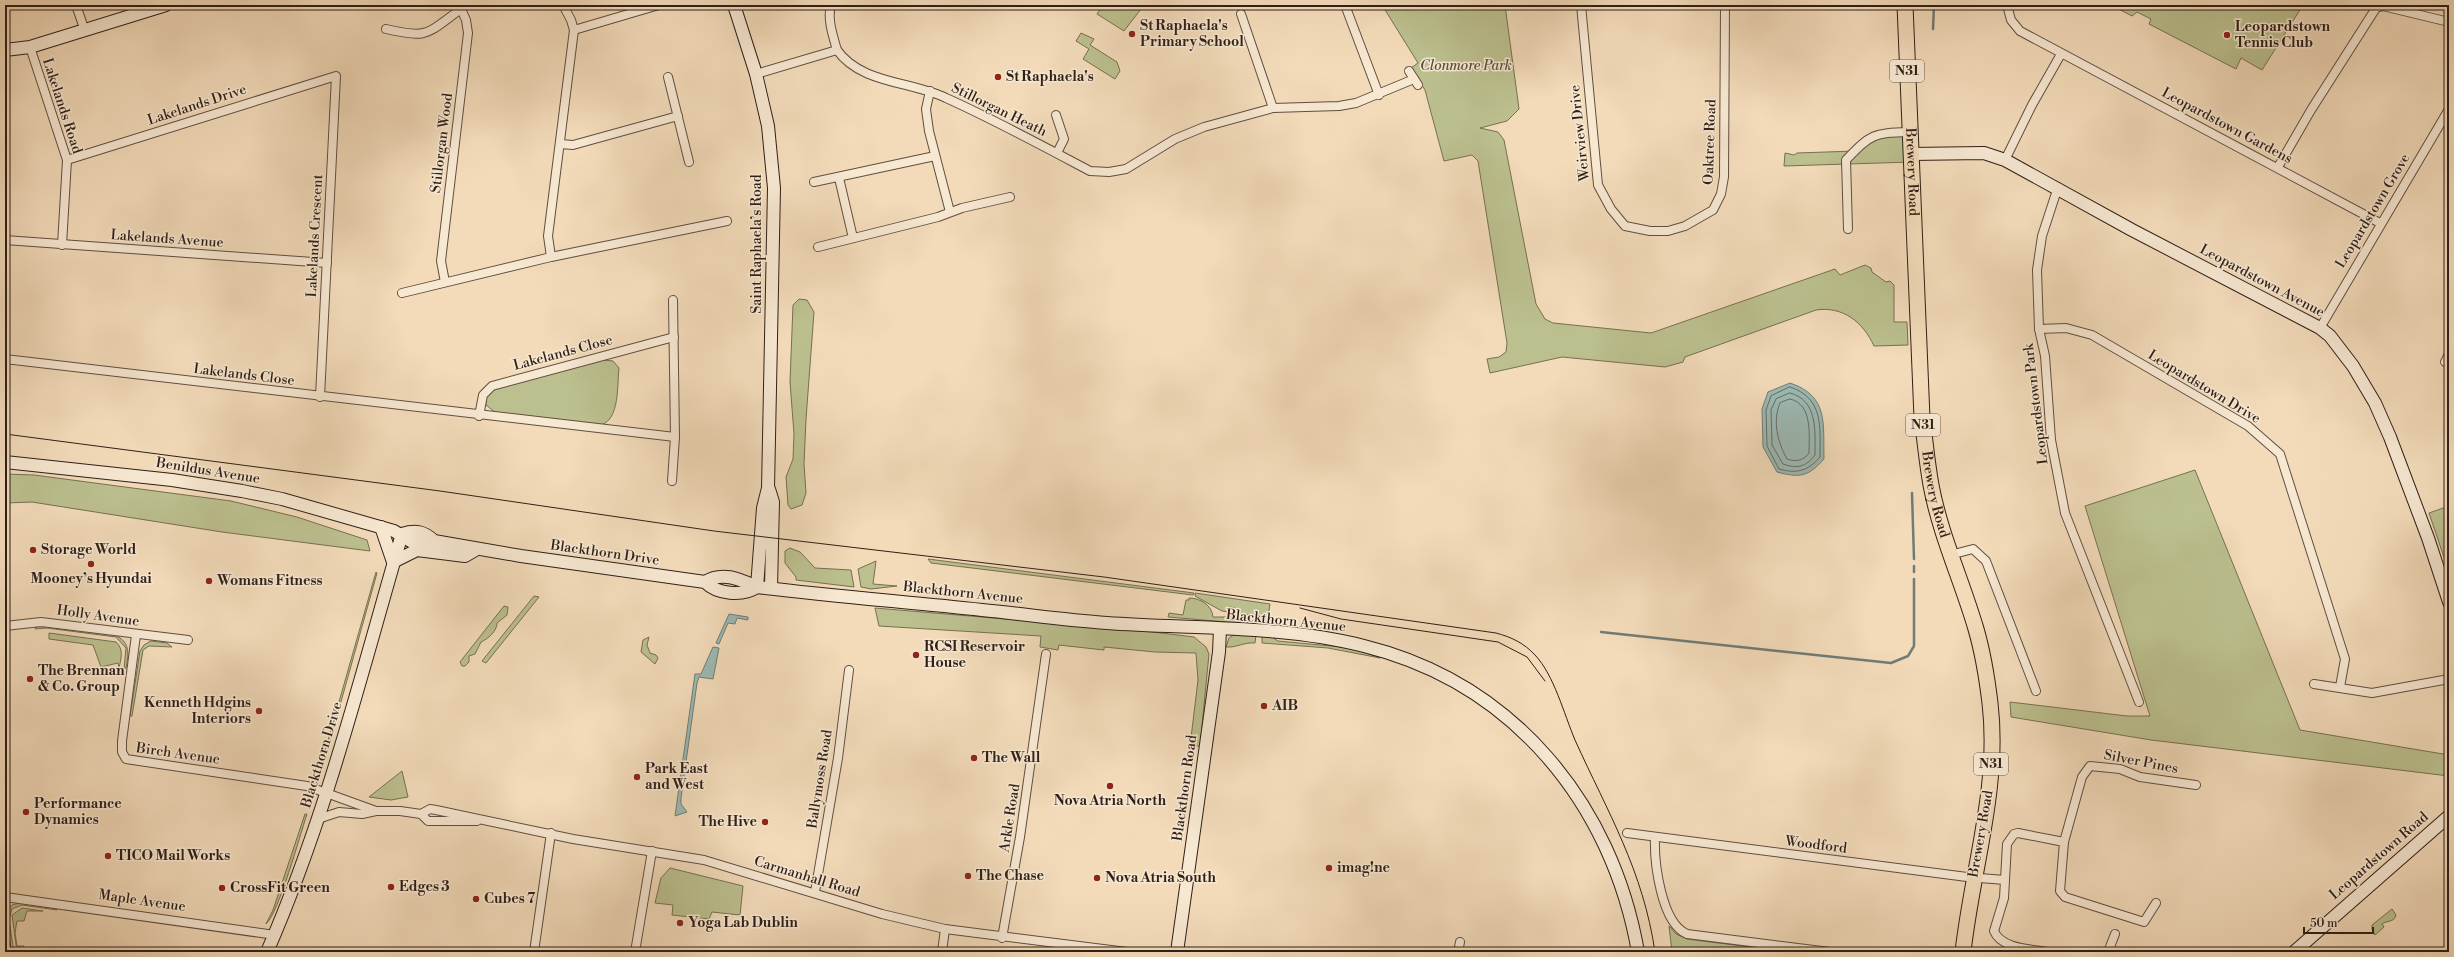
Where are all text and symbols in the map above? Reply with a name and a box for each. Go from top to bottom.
place label: St Raphaela's Primary School [1140,17,1244,51]
place label: Leopardstown Tennis Club [2235,18,2331,52]
marker: St Raphaela's Primary School [1127,29,1137,39]
marker: Leopardstown Tennis Club [2222,30,2232,40]
street label: Lakelands Road [38,56,86,156]
park label: Clonmore Park [1420,57,1512,75]
road number: N31 [1890,60,1924,82]
place label: St Raphaela's [1006,68,1094,86]
marker: St Raphaela's [993,72,1003,82]
street label: Stillorgan Heath [948,79,1050,141]
street label: Lakelands Drive [145,81,249,129]
street label: Weirview Drive [1566,84,1594,183]
street label: Leopardstown Gardens [2158,84,2296,168]
street label: Stillorgan Wood [427,92,457,194]
street label: Oaktree Road [1700,99,1720,185]
street label: Brewery Road [1901,126,1923,216]
street label: Leopardstown Grove [2332,150,2414,272]
street label: Lakelands Crescent [303,174,327,298]
street label: Saint Raphaela’s Road [748,174,766,314]
street label: Lakelands Avenue [110,226,224,252]
street label: Leopardstown Avenue [2196,240,2328,322]
street label: Lakelands Close [511,331,615,375]
street label: Leopardstown Park [2020,342,2052,466]
street label: Leopardstown Drive [2144,346,2264,428]
street label: Lakelands Close [192,360,296,390]
road number: N31 [1906,414,1940,436]
street label: Brewery Road [1917,449,1953,540]
street label: Benildus Avenue [154,454,261,488]
street label: Blackthorn Drive [548,536,661,570]
place label: Storage World [41,541,136,559]
marker: Storage World [28,545,38,555]
marker: Mooney’s Hyundai [86,559,96,569]
place label: Mooney’s Hyundai [30,570,152,588]
place label: Womans Fitness [216,572,322,590]
marker: Womans Fitness [204,576,214,586]
street label: Blackthorn Avenue [901,578,1024,608]
street label: Holly Avenue [56,601,140,631]
street label: Blackthorn Avenue [1224,606,1347,636]
place label: RCSI Reservoir House [924,638,1025,672]
marker: RCSI Reservoir House [911,650,921,660]
place label: The Brennan & Co. Group [38,662,125,696]
marker: The Brennan & Co. Group [25,674,35,684]
place label: Kenneth Hdgins Interiors [144,694,251,728]
place label: AIB [1271,697,1298,715]
street label: Blackthorn Drive [297,700,347,811]
marker: AIB [1259,701,1269,711]
marker: Kenneth Hdgins Interiors [254,706,264,716]
street label: Ballymoss Road [803,728,837,831]
street label: Blackthorn Road [1169,734,1201,843]
street label: Birch Avenue [134,739,221,769]
street label: Silver Pines [2102,746,2180,778]
place label: The Wall [982,749,1041,767]
marker: The Wall [969,753,979,763]
road number: N31 [1974,753,2008,775]
place label: Park East and West [645,760,709,794]
marker: Park East and West [632,772,642,782]
marker: Nova Atria North [1105,781,1115,791]
street label: Arkle Road [996,782,1024,855]
street label: Brewery Road [1964,789,1998,880]
place label: Nova Atria North [1054,792,1167,810]
place label: Performance Dynamics [34,795,122,829]
marker: Performance Dynamics [21,807,31,817]
street label: Leopardstown Road [2326,808,2432,904]
place label: The Hive [698,813,757,831]
marker: The Hive [760,817,770,827]
street label: Woodford [1783,832,1848,858]
place label: TICO Mail Works [116,847,230,865]
marker: TICO Mail Works [103,851,113,861]
street label: Carmanhall Road [752,852,862,902]
place label: imag!ne [1337,859,1391,877]
marker: imag!ne [1324,863,1334,873]
place label: The Chase [976,867,1045,885]
place label: Nova Atria South [1105,869,1216,887]
marker: The Chase [963,871,973,881]
marker: Nova Atria South [1092,873,1102,883]
place label: Edges 3 [399,878,450,896]
place label: CrossFit Green [230,879,330,897]
marker: Edges 3 [386,882,396,892]
marker: CrossFit Green [217,883,227,893]
street label: Maple Avenue [97,886,187,916]
place label: Cubes 7 [484,890,536,908]
marker: Cubes 7 [471,894,481,904]
scale bar [2304,909,2373,935]
place label: Yoga Lab Dublin [688,914,798,932]
text: 50 m [2310,916,2338,931]
marker: Yoga Lab Dublin [675,918,685,928]

